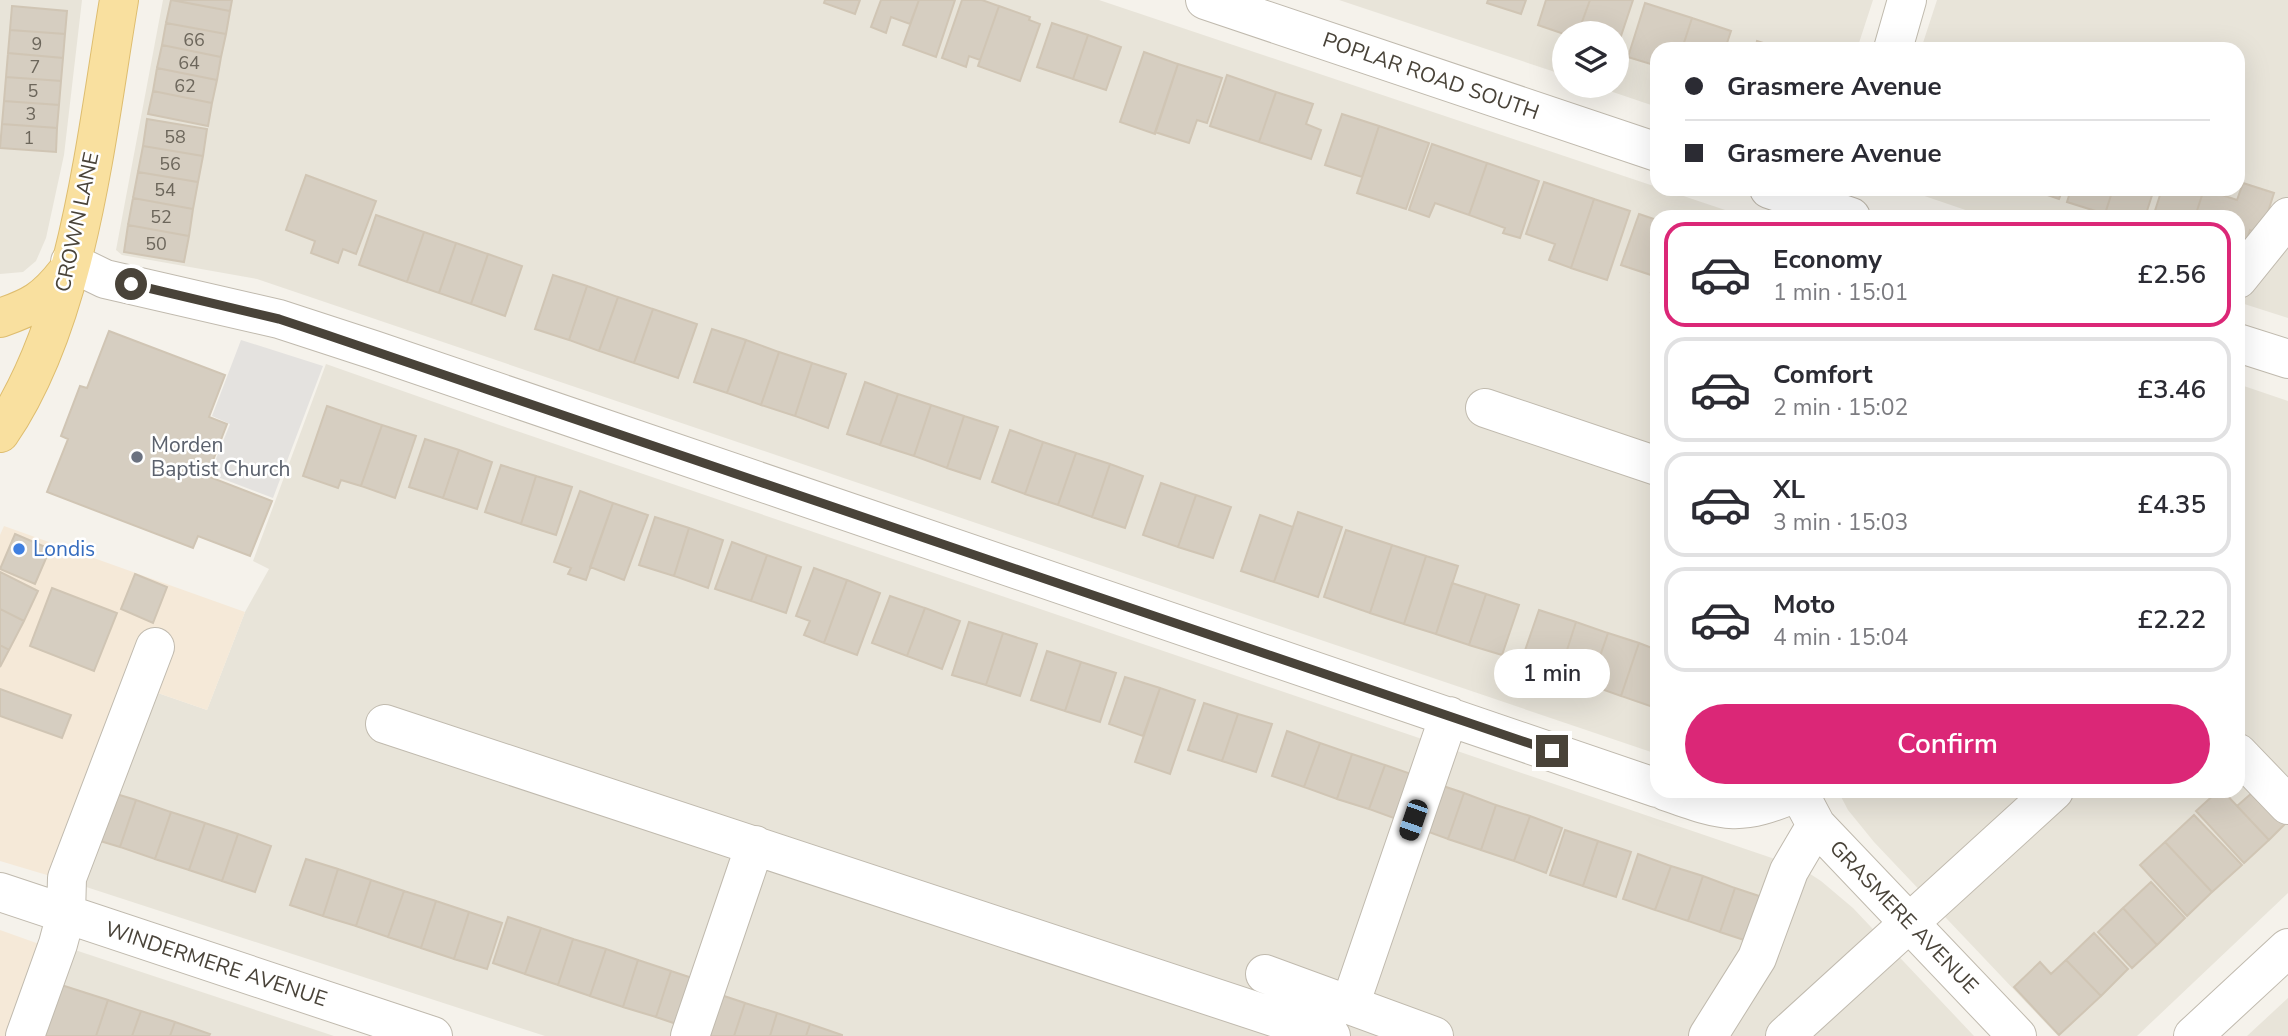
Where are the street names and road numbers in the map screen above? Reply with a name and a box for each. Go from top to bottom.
street label: POPLAR ROAD SOUTH [1319,26,1543,126]
street label: CROWN LANE [49,150,105,294]
street label: GRASMERE AVENUE [1823,834,1985,1000]
street label: WINDERMERE AVENUE [101,915,331,1013]

